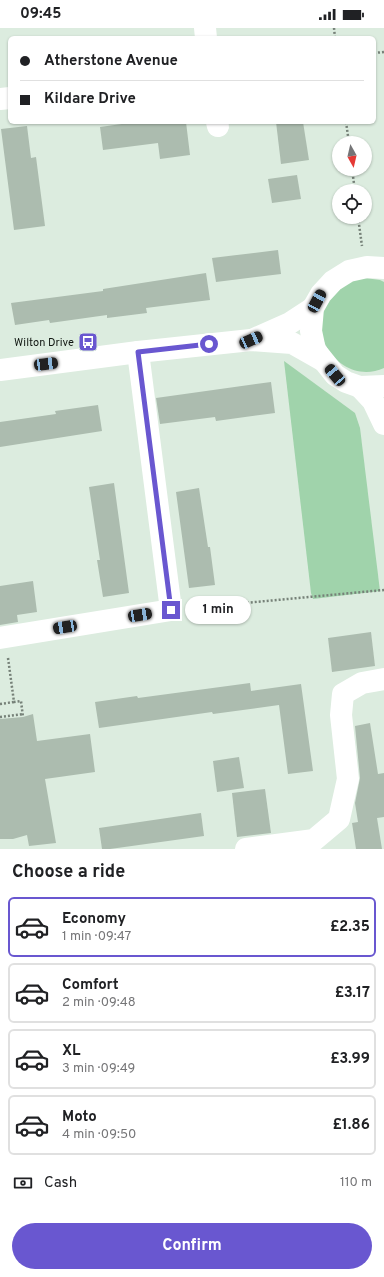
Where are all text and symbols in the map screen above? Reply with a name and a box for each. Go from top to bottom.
text: 09:45 [20,5,62,24]
text: Atherstone Avenue [44,52,178,71]
text: Kildare Drive [44,90,136,109]
north arrow [332,136,372,176]
map controls [332,136,372,224]
button: locate [332,184,372,224]
car [306,288,328,314]
car [238,330,264,350]
bus stop icon: Wilton Drive [77,331,99,353]
route start [200,335,218,353]
place label: Wilton Drive [14,336,74,350]
car [33,357,59,371]
car [323,362,347,388]
callout: 1 min [185,596,251,624]
route end [162,601,180,619]
text: 1 min [202,602,234,618]
car [127,607,153,623]
car [52,619,78,635]
text: Choose a ride [12,861,125,884]
icon: car [14,909,50,945]
text: Economy [62,910,126,929]
text: £2.35 [330,918,370,937]
text: 1 min · 09:47 [62,929,131,945]
icon: car [14,975,50,1011]
text: Comfort [62,976,119,995]
text: £3.17 [335,984,370,1003]
text: 2 min · 09:48 [62,995,136,1011]
icon: car [14,1041,50,1077]
text: XL [62,1042,80,1061]
text: £3.99 [330,1050,370,1069]
text: 3 min · 09:49 [62,1061,135,1077]
icon: car [14,1107,50,1143]
text: Moto [62,1108,97,1127]
text: £1.86 [333,1116,370,1135]
text: 4 min · 09:50 [62,1127,136,1143]
icon: cash [12,1172,34,1194]
text: Cash [44,1174,77,1193]
text: 110 m [340,1175,372,1191]
button: Confirm [12,1223,372,1269]

